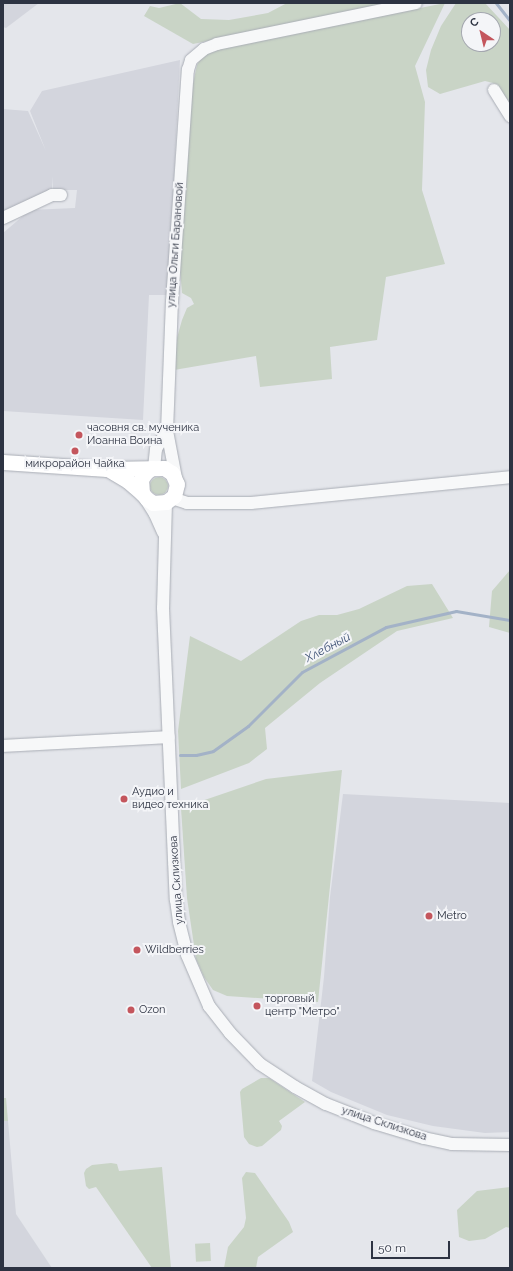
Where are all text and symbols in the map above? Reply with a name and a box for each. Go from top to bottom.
north arrow [461,12,501,52]
text: С [468,15,481,30]
street label: улица Ольги Барановой [165,182,187,308]
place label: часовня св. мученика Иоанна Воина [87,422,199,448]
marker: часовня св. мученика Иоанна Воина [74,430,84,440]
marker: микрорайон Чайка [70,446,80,456]
place label: микрорайон Чайка [25,457,125,471]
water label: Хлебный [303,630,353,666]
place label: Аудио и видео техника [132,786,208,812]
marker: Аудио и видео техника [119,794,129,804]
street label: улица Склизкова [167,835,187,925]
place label: Metro [437,909,467,923]
marker: Metro [424,911,434,921]
place label: Wildberries [145,943,204,957]
marker: Wildberries [132,945,142,955]
place label: торговый центр "Метро" [265,993,340,1019]
marker: торговый центр "Метро" [252,1001,262,1011]
place label: Ozon [139,1003,166,1017]
marker: Ozon [126,1005,136,1015]
street label: улица Склизкова [340,1104,428,1144]
scale bar [373,1233,452,1259]
text: 50 m [378,1241,406,1255]

